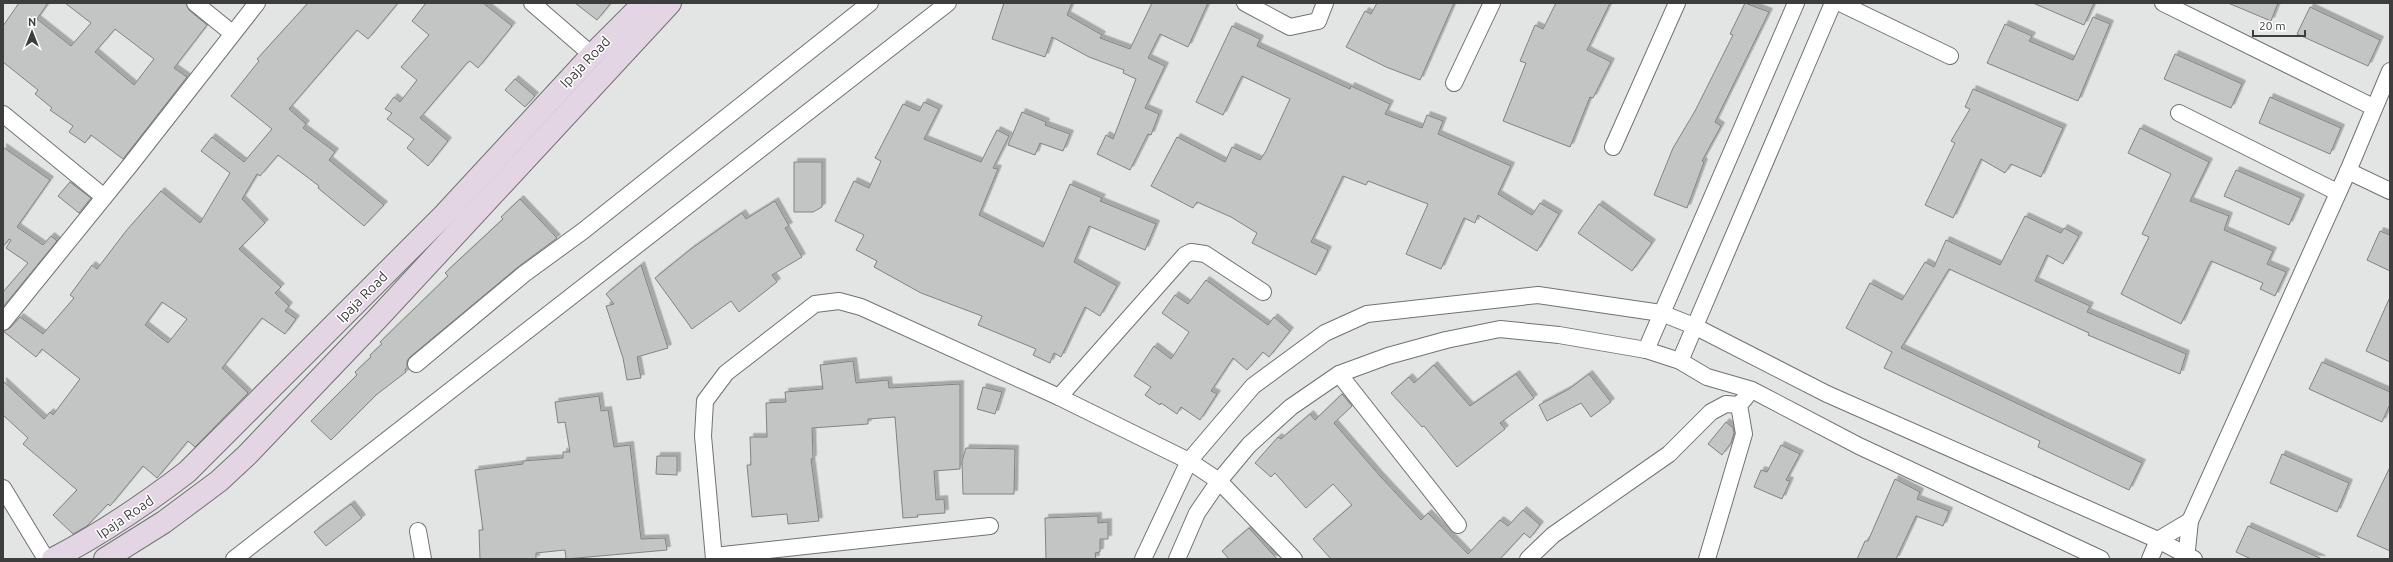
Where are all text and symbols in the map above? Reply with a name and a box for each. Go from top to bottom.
north arrow [12,12,52,52]
scale bar [2253,12,2305,38]
text: N [28,16,36,28]
text: 20 m [2259,19,2286,32]
street label: Ipaja Road [557,33,613,91]
street label: Ipaja Road [333,268,391,326]
street label: Ipaja Road [94,492,156,542]

